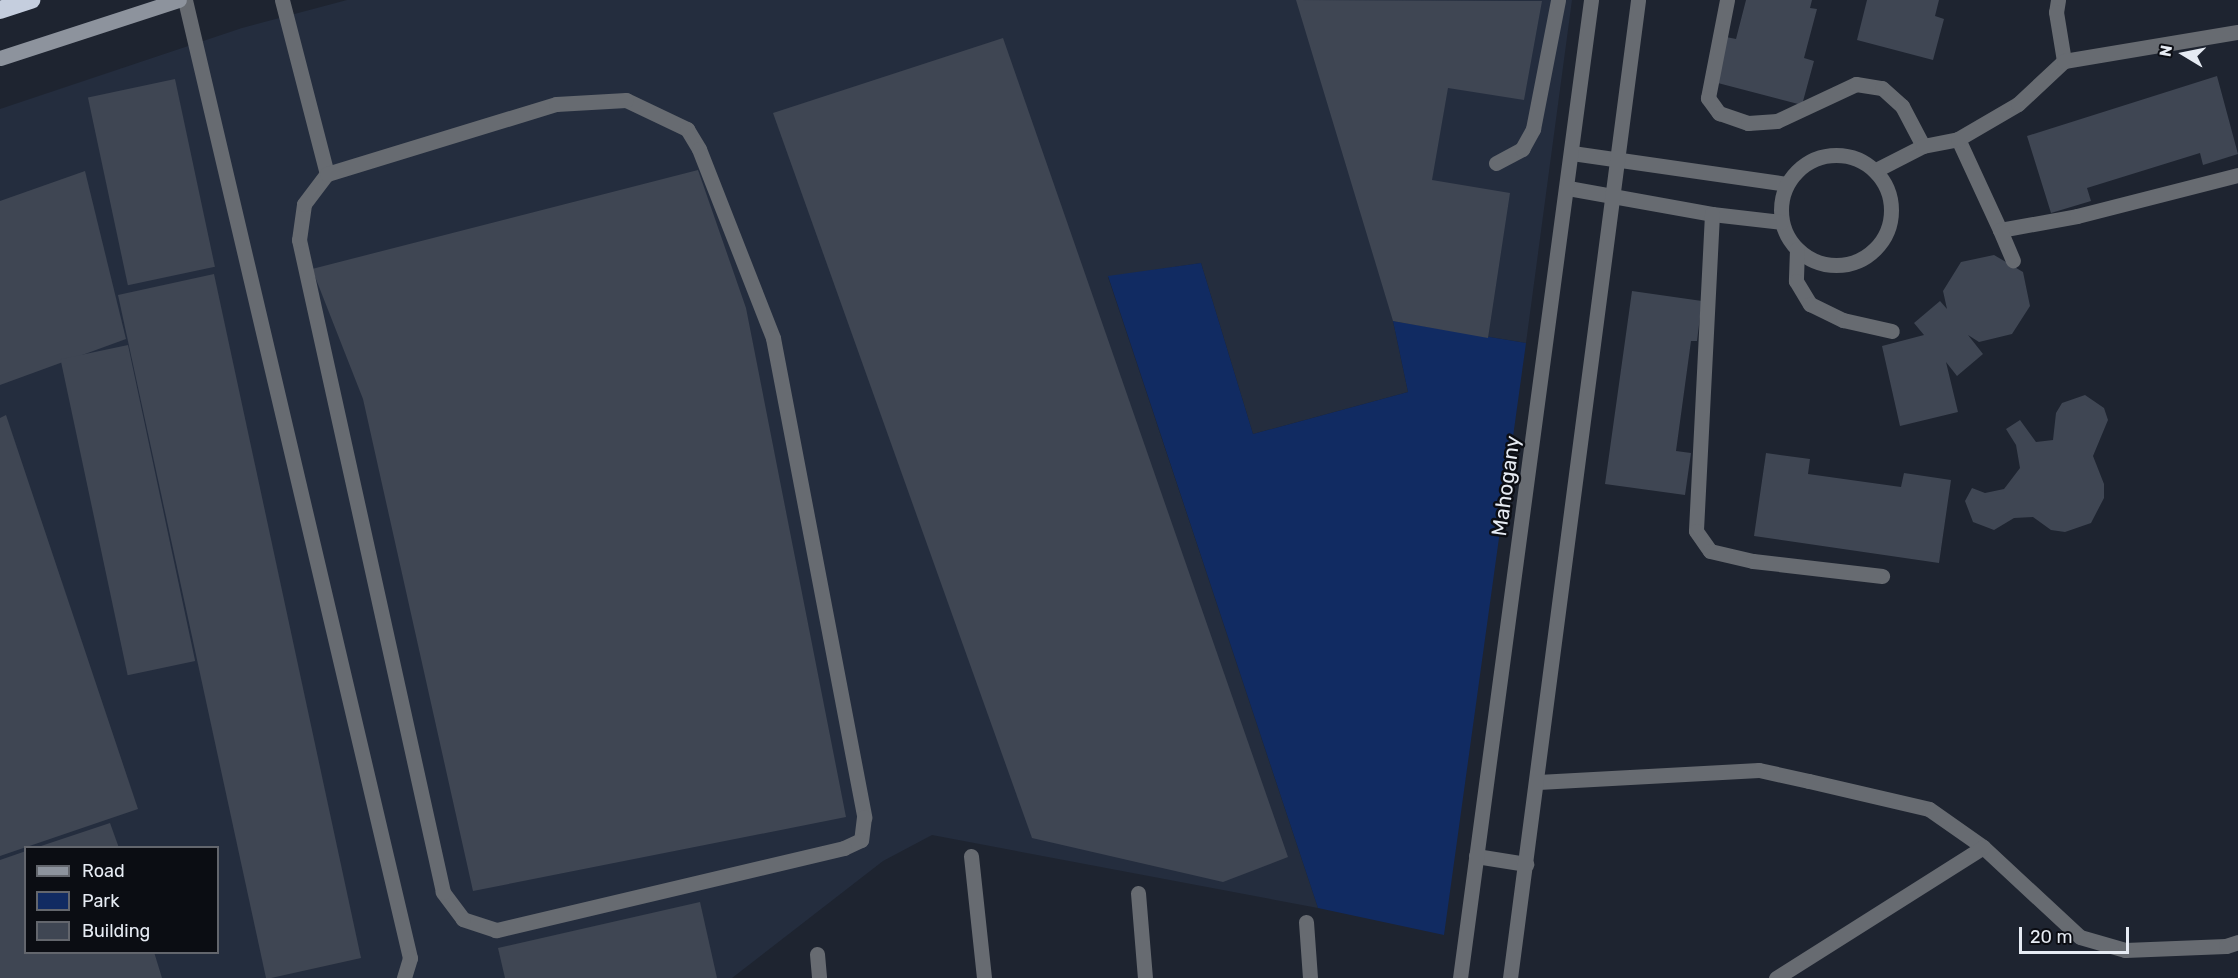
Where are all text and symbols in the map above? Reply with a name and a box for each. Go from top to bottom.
north arrow [2154,24,2214,84]
text: N [2155,43,2176,58]
street label: Mahogany [1486,434,1526,538]
legend [24,846,219,954]
text: Road [82,860,125,882]
text: Park [82,890,119,912]
scale bar [2022,915,2132,953]
text: Building [82,920,150,942]
text: 20 m [2030,926,2072,948]

